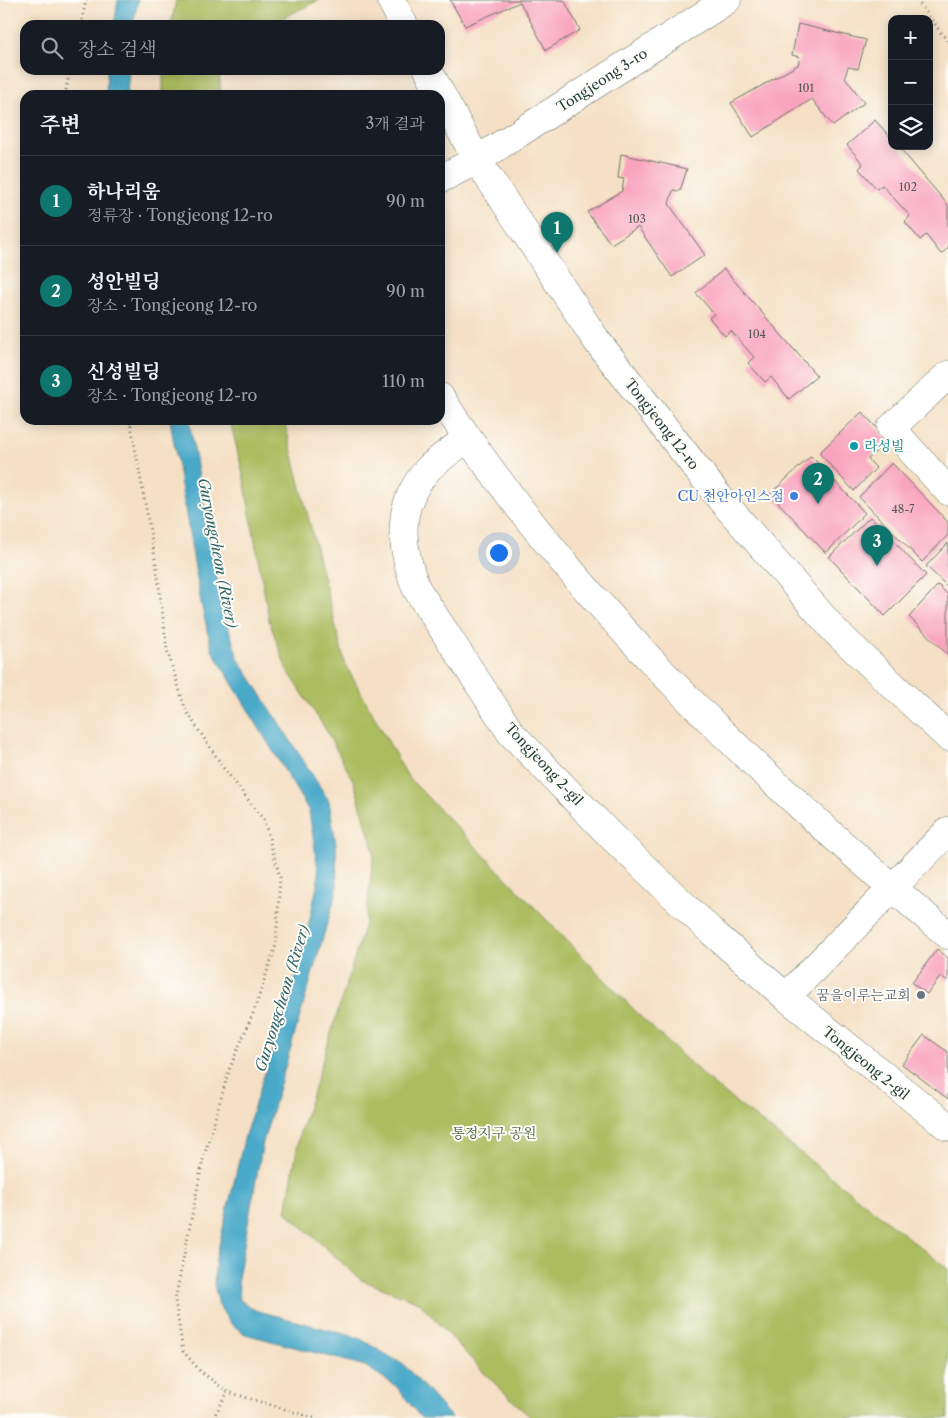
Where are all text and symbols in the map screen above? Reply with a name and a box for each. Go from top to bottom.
map controls [888,15,933,150]
button: + [888,15,933,60]
search box [20,20,445,75]
icon: search [38,34,66,62]
text: 장소 검색 [78,38,156,61]
street label: Tongjeong 3-ro [553,44,651,116]
button: − [888,60,933,105]
house number: 101 [798,81,814,95]
button: layers [888,105,933,150]
text: 주변 [40,112,81,137]
text: 3개 결과 [366,113,425,133]
text: 하나리움 [87,180,160,203]
house number: 102 [899,180,917,194]
text: 1 [52,191,60,211]
text: 90 m [386,191,425,211]
text: 정류장 · Tongjeong 12-ro [87,205,273,225]
pin: 1 [541,212,573,253]
house number: 103 [628,212,646,226]
text: 성안빌딩 [87,270,160,293]
text: 2 [51,281,61,301]
text: 90 m [386,281,425,301]
text: 장소 · Tongjeong 12-ro [87,295,257,315]
house number: 104 [748,327,766,341]
text: 신성빌딩 [87,360,160,383]
text: 3 [51,371,61,391]
text: 110 m [382,371,425,391]
street label: Tongjeong 12-ro [621,375,703,473]
text: 장소 · Tongjeong 12-ro [87,385,257,405]
place label: 라성빌 [864,437,905,455]
marker: 라성빌 [848,440,860,452]
pin: 2 [802,463,834,504]
water label: Guryongcheon (River) [194,476,242,630]
place label: CU 천안아인스점 [678,487,784,505]
marker: CU 천안아인스점 [788,490,800,502]
house number: 48-7 [891,502,915,516]
pin: 3 [861,525,893,566]
your location [486,540,512,566]
street label: Tongjeong 2-gil [501,719,587,809]
water label: Guryongcheon (River) [251,922,313,1074]
place label: 꿈을이루는교회 [816,986,911,1004]
marker: 꿈을이루는교회 [915,989,927,1001]
street label: Tongjeong 2-gil [819,1023,913,1103]
park label: 통정지구 공원 [452,1124,536,1142]

